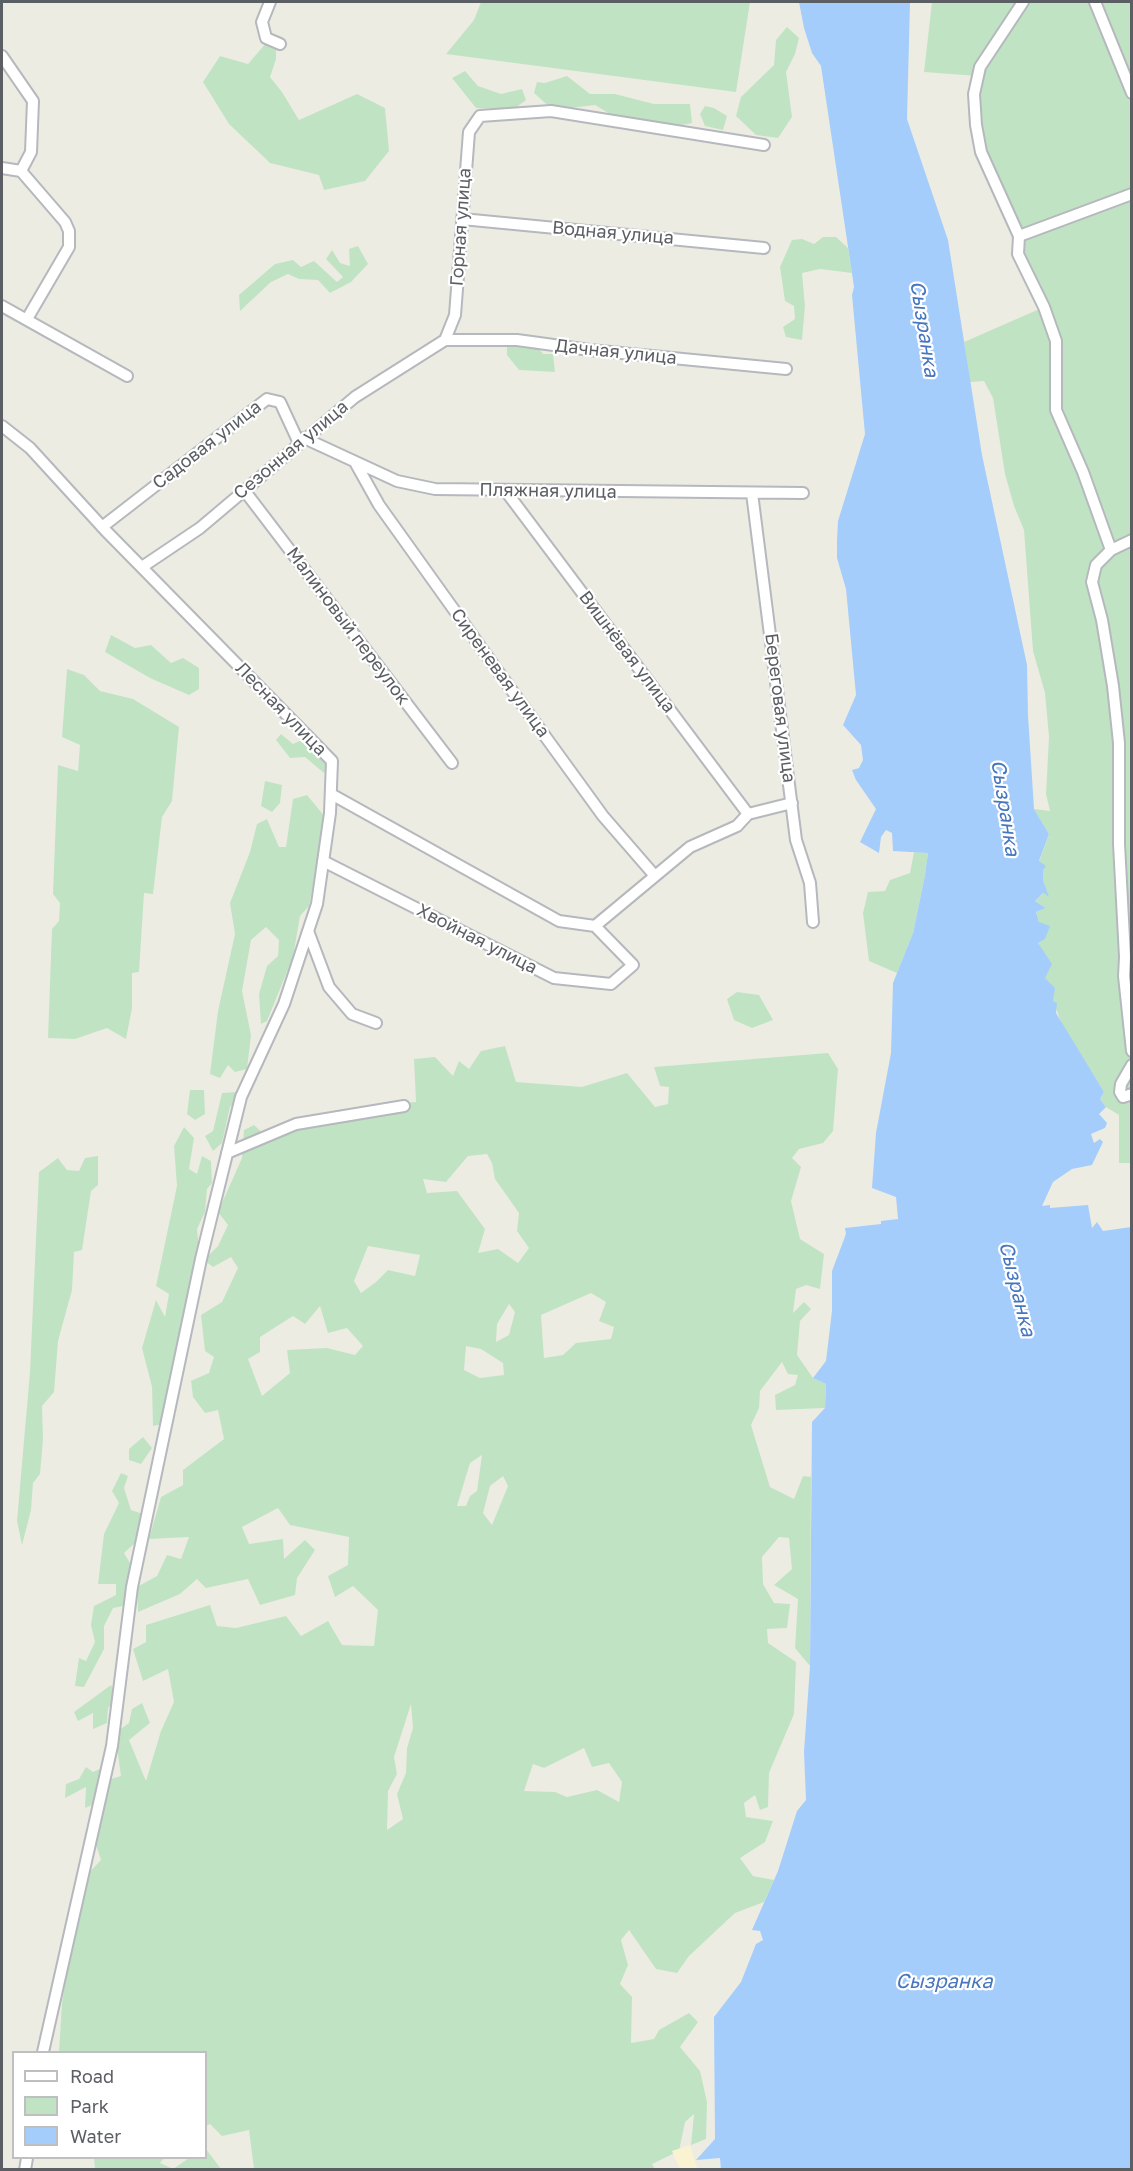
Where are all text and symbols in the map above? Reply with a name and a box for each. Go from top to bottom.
street label: Горная улица [446,167,476,287]
street label: Водная улица [551,217,675,249]
water label: Сызранка [905,279,943,379]
street label: Дачная улица [554,335,678,369]
street label: Садовая улица [148,396,266,494]
street label: Сезонная улица [229,396,353,504]
street label: Пляжная улица [479,479,617,503]
street label: Малиновый переулок [282,543,414,709]
street label: Вишнёвая улица [574,587,680,717]
street label: Сиреневая улица [446,604,554,742]
street label: Береговая улица [760,632,800,784]
street label: Лесная улица [231,658,331,760]
water label: Сызранка [986,758,1024,858]
street label: Хвойная улица [413,899,541,979]
water label: Сызранка [994,1239,1040,1339]
water label: Сызранка [895,1970,993,1994]
legend [12,2051,207,2159]
text: Road [70,2065,114,2087]
text: Park [70,2095,109,2117]
text: Water [70,2125,121,2147]

